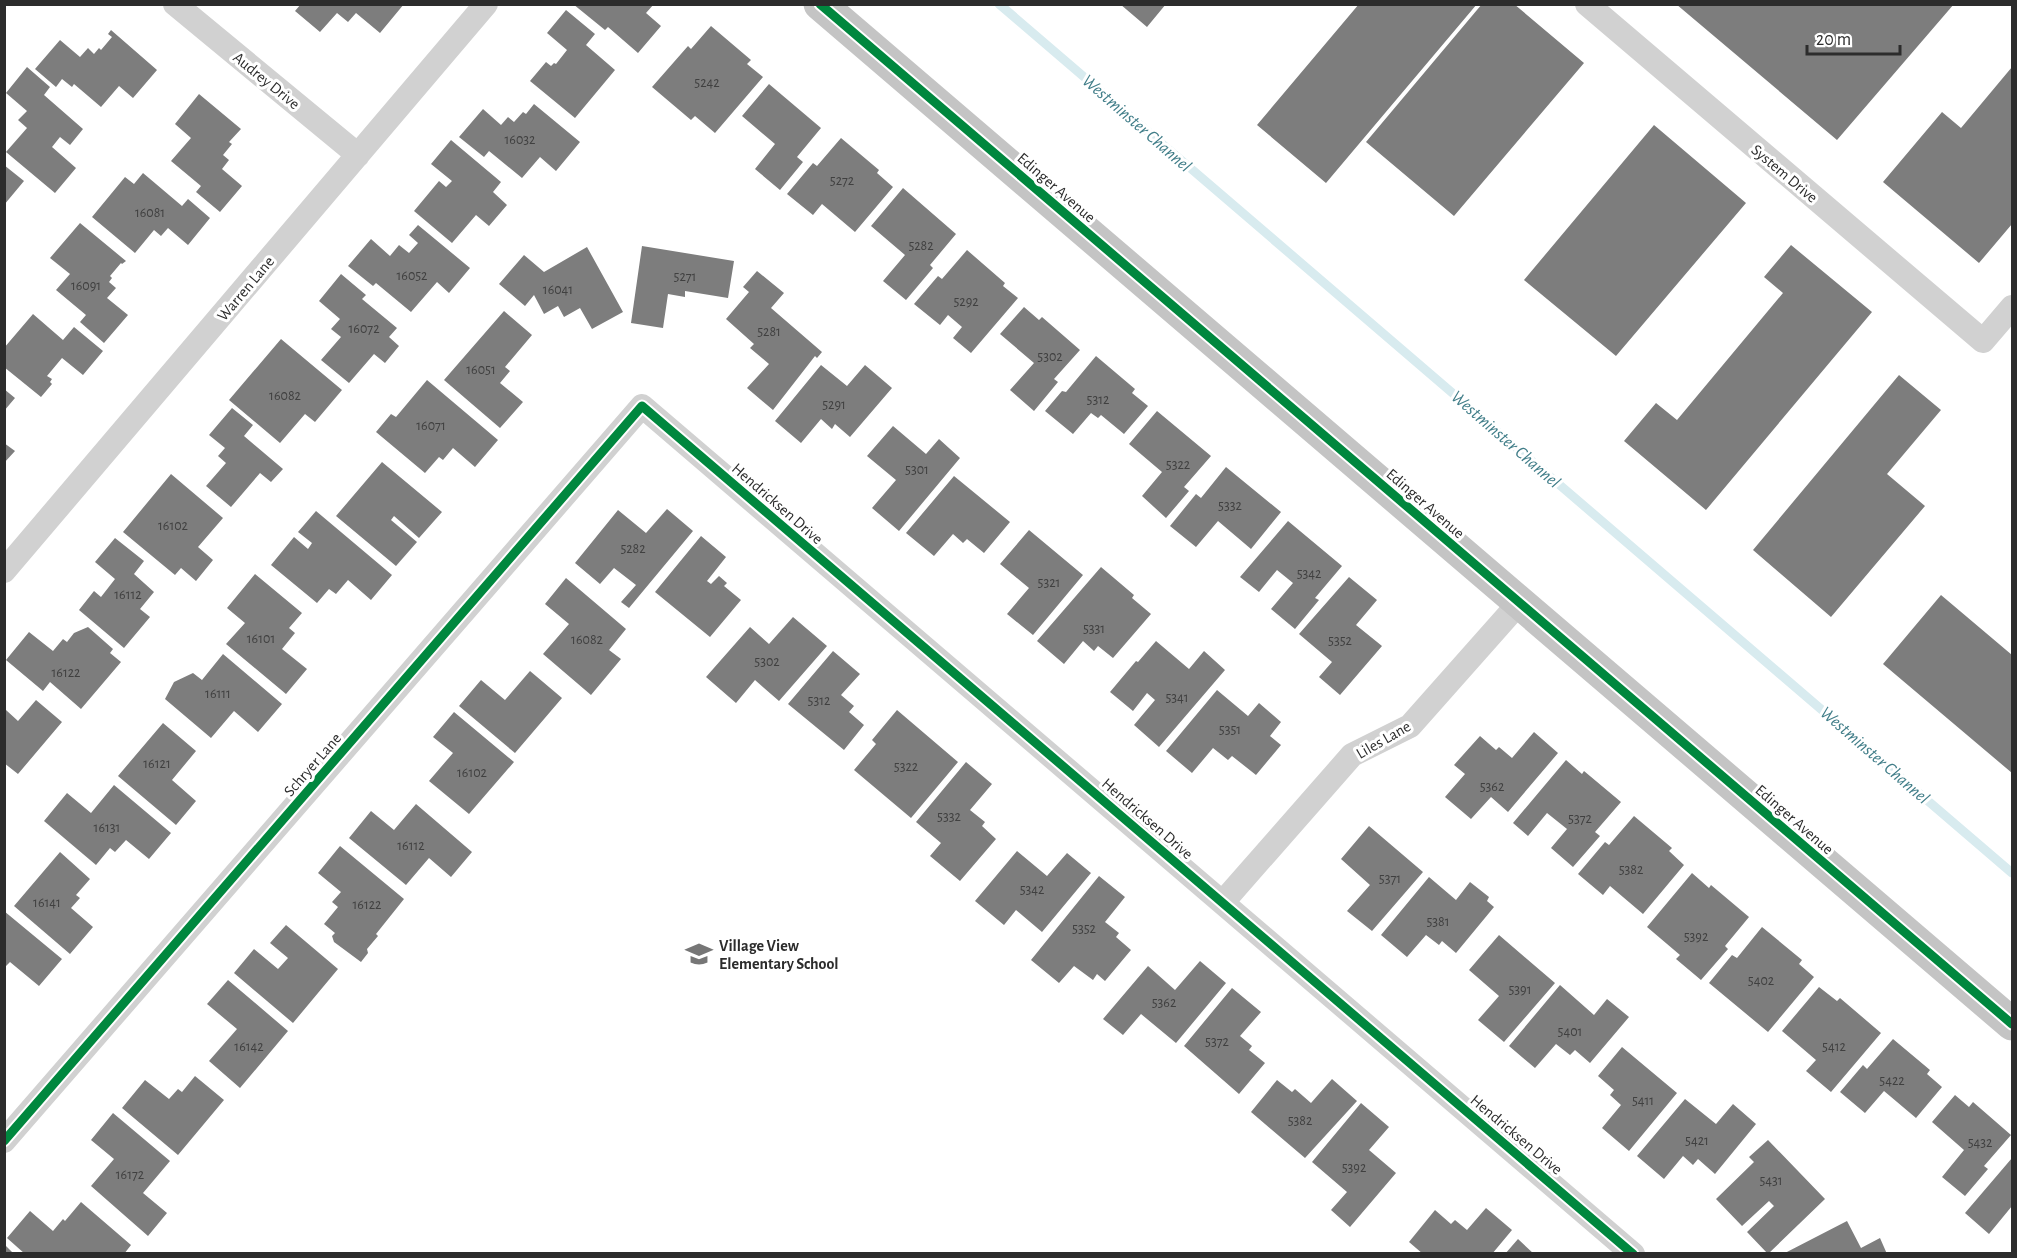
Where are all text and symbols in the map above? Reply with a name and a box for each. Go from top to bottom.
scale bar [1807,18,1900,56]
text: 20 m [1816,31,1851,49]
street label: Audrey Drive [229,49,303,113]
water label: Westminster Channel [1078,72,1194,176]
house number: 5242 [694,76,720,90]
house number: 16032 [505,133,535,147]
street label: System Drive [1748,142,1821,207]
street label: Edinger Avenue [1014,150,1098,226]
house number: 5272 [830,174,854,188]
house number: 16081 [135,206,165,220]
house number: 5282 [908,239,934,253]
street label: Warren Lane [214,253,277,324]
house number: 16052 [396,269,428,283]
house number: 5271 [674,270,696,284]
house number: 16091 [71,279,101,293]
house number: 16041 [543,283,573,297]
house number: 5292 [953,295,979,309]
house number: 16072 [349,322,380,336]
house number: 5281 [757,325,781,339]
house number: 5302 [1037,350,1063,364]
house number: 16051 [466,363,496,377]
water label: Westminster Channel [1447,388,1563,492]
house number: 16082 [269,389,301,403]
house number: 5312 [1087,393,1109,407]
house number: 5291 [822,398,846,412]
house number: 16071 [416,419,446,433]
house number: 5322 [1166,458,1190,472]
street label: Hendricksen Drive [729,460,826,547]
house number: 5301 [905,463,929,477]
street label: Edinger Avenue [1383,466,1467,542]
house number: 5332 [1218,499,1242,513]
house number: 16102 [158,519,188,533]
house number: 5282 [620,542,646,556]
house number: 5342 [1297,567,1321,581]
house number: 5321 [1038,576,1060,590]
house number: 16112 [114,588,142,602]
house number: 5331 [1083,622,1105,636]
house number: 16101 [247,632,275,646]
house number: 16082 [571,633,603,647]
house number: 5352 [1328,634,1352,648]
house number: 5302 [754,655,780,669]
house number: 16122 [52,666,80,680]
house number: 16111 [205,687,231,701]
house number: 5341 [1165,691,1189,705]
house number: 5312 [808,694,830,708]
water label: Westminster Channel [1816,704,1932,808]
street label: Liles Lane [1354,718,1413,762]
house number: 5351 [1219,723,1241,737]
street label: Schryer Lane [281,730,345,800]
house number: 16121 [143,757,171,771]
house number: 5322 [894,760,918,774]
house number: 16102 [457,766,487,780]
street label: Hendricksen Drive [1099,775,1196,862]
house number: 5362 [1480,780,1504,794]
street label: Edinger Avenue [1752,782,1836,858]
house number: 5332 [937,810,961,824]
house number: 5372 [1568,812,1592,826]
house number: 16131 [94,821,120,835]
house number: 16112 [397,839,425,853]
house number: 5382 [1619,863,1643,877]
house number: 5371 [1379,872,1401,886]
house number: 5342 [1020,883,1044,897]
house number: 16141 [33,896,61,910]
house number: 16122 [353,898,381,912]
house number: 5381 [1426,915,1450,929]
house number: 5352 [1072,922,1096,936]
house number: 5392 [1684,930,1708,944]
place label: Village View Elementary School [719,938,839,973]
school or university icon: Village View Elementary School [684,939,714,969]
house number: 5402 [1748,974,1774,988]
house number: 5391 [1508,983,1532,997]
house number: 5362 [1152,996,1176,1010]
house number: 5401 [1558,1025,1582,1039]
house number: 5372 [1205,1035,1229,1049]
house number: 16142 [234,1040,264,1054]
house number: 5412 [1822,1040,1846,1054]
house number: 5422 [1879,1074,1905,1088]
street label: Hendricksen Drive [1467,1092,1565,1178]
house number: 5411 [1632,1094,1654,1108]
house number: 5382 [1288,1114,1312,1128]
house number: 5421 [1685,1134,1709,1148]
house number: 5432 [1968,1136,1992,1150]
house number: 5392 [1342,1161,1366,1175]
house number: 16172 [116,1168,144,1182]
house number: 5431 [1759,1174,1783,1188]

